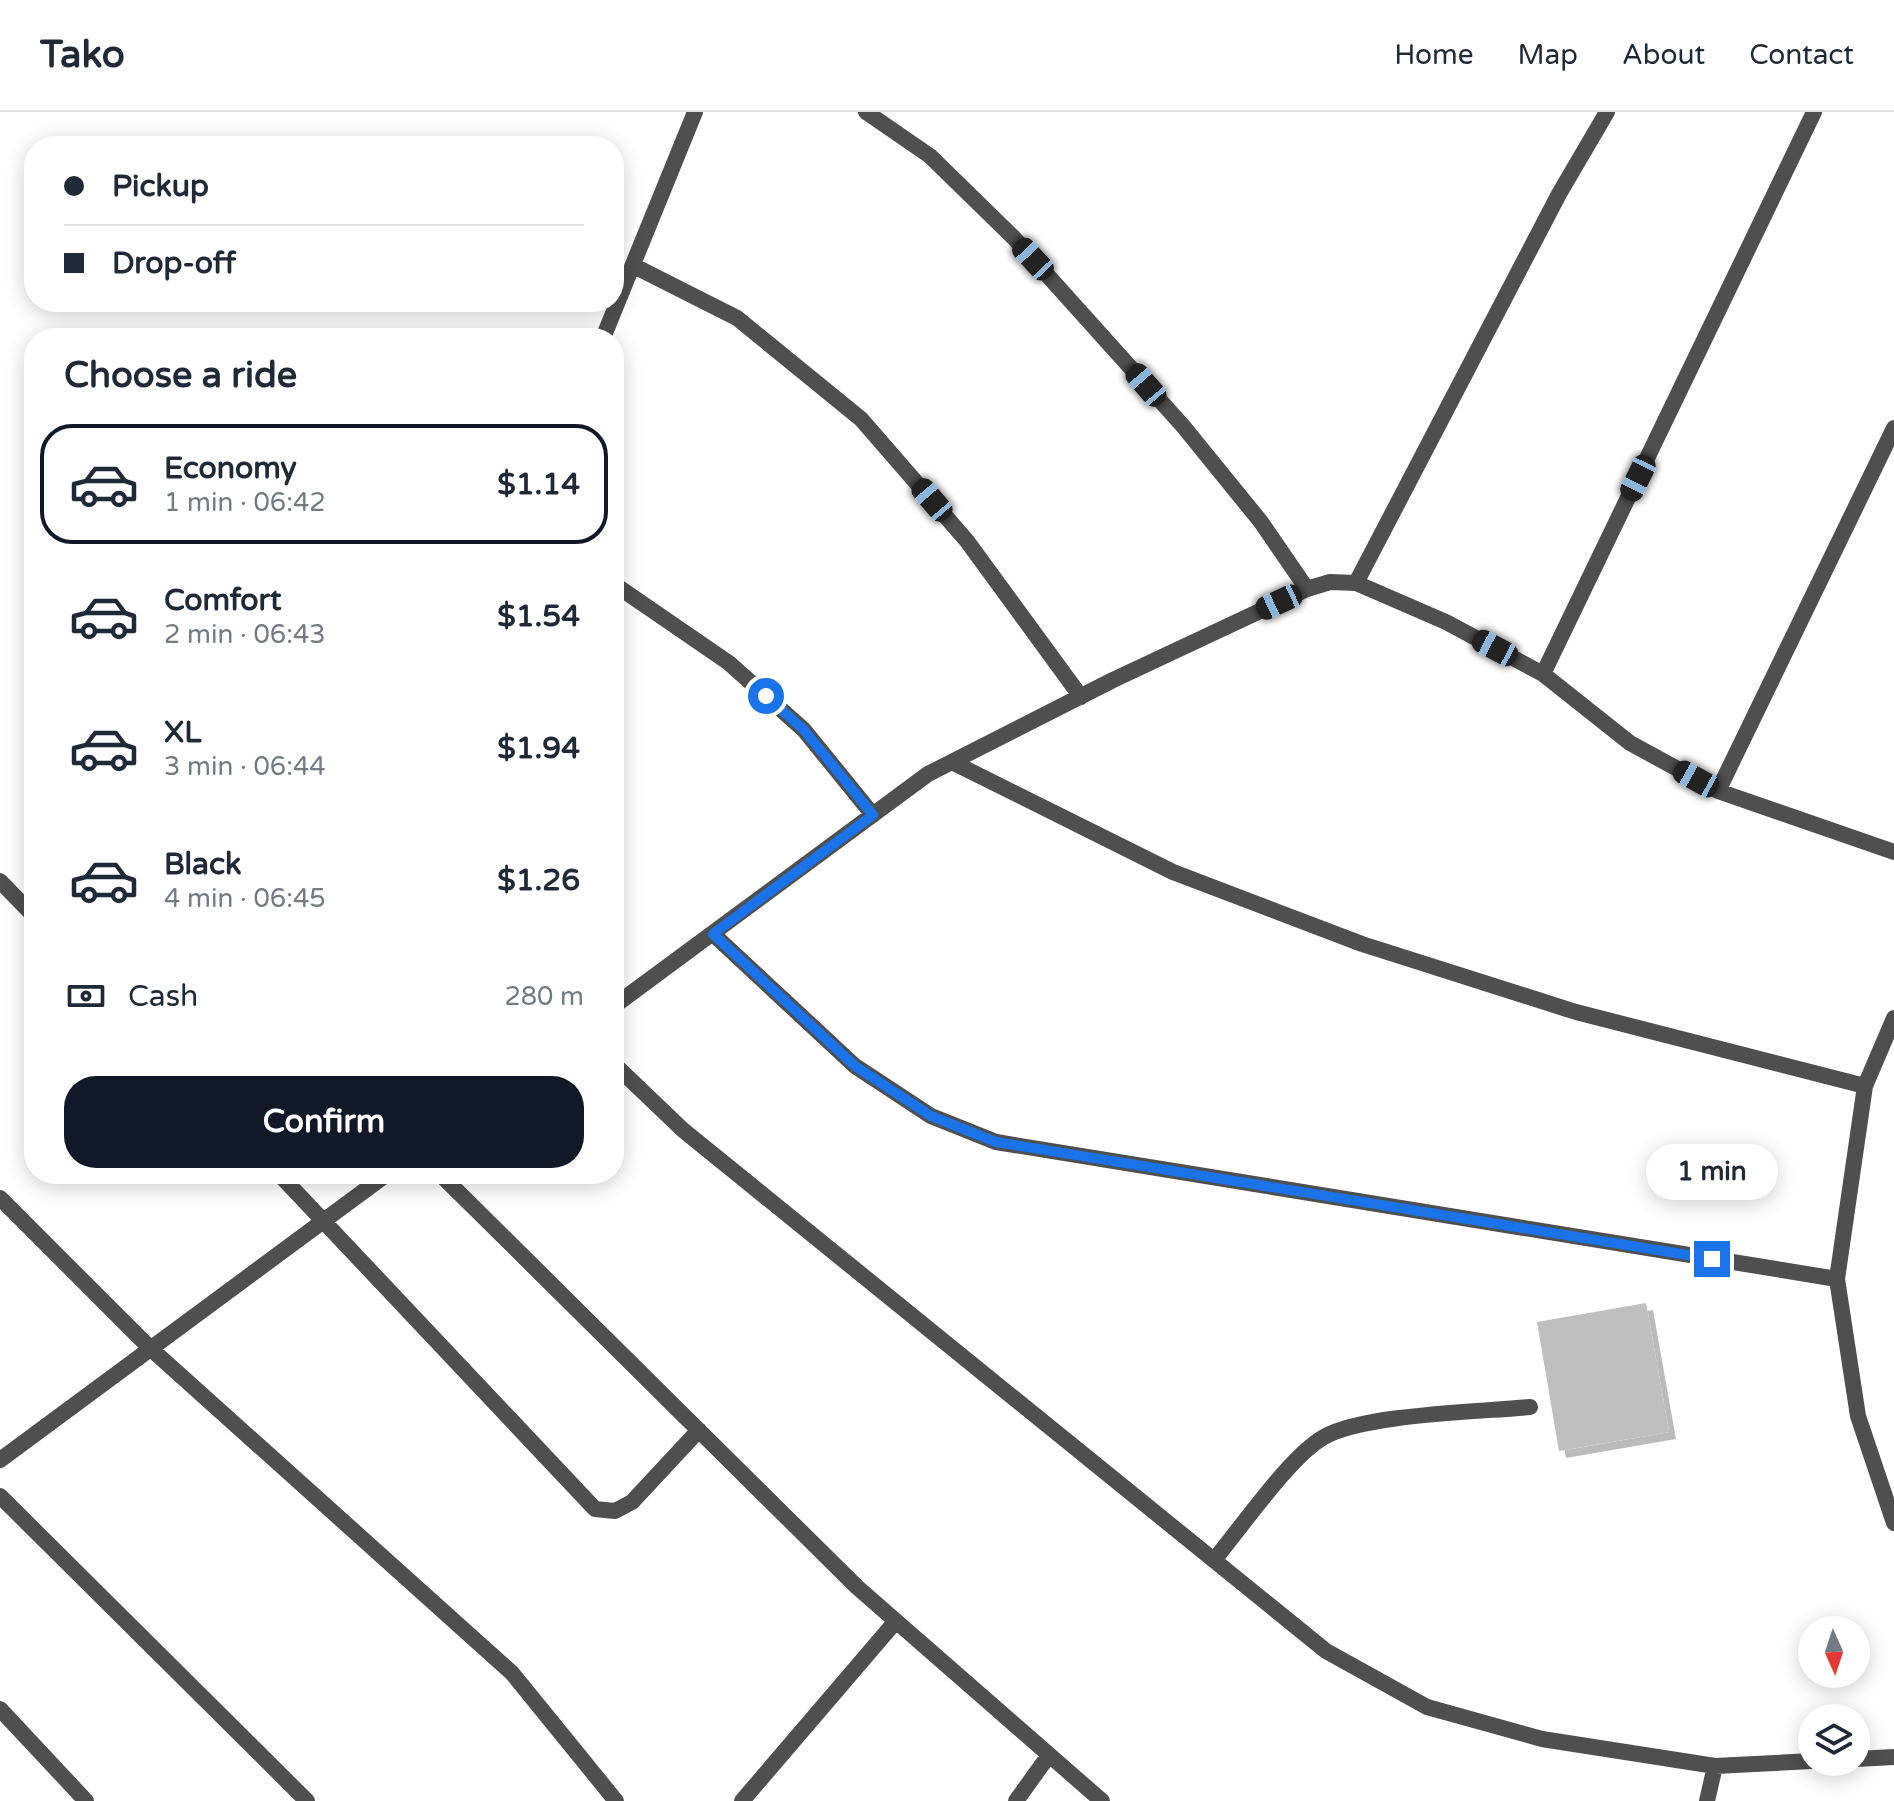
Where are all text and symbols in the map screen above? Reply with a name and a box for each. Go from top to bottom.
text: Tako [40,32,125,78]
text: Home [1394,38,1474,72]
text: Map [1518,38,1578,72]
text: About [1622,38,1705,72]
text: Contact [1749,38,1854,72]
text: Pickup [112,168,209,205]
car [1008,233,1058,285]
text: Drop-off [112,245,236,282]
text: Choose a ride [64,354,297,397]
car [1121,359,1171,411]
icon: car [68,448,140,520]
text: Economy [164,450,297,487]
car [1617,451,1659,505]
text: $1.14 [497,466,580,503]
car [907,474,957,526]
text: 1 min · 06:42 [164,487,326,518]
icon: car [68,580,140,652]
car [1252,581,1306,623]
text: Comfort [164,582,282,619]
text: $1.54 [497,598,580,635]
text: 2 min · 06:43 [164,619,326,650]
car [1468,626,1522,670]
route start [748,678,784,714]
icon: car [68,712,140,784]
text: XL [164,714,201,751]
text: $1.94 [497,730,580,767]
text: 3 min · 06:44 [164,751,326,782]
car [1669,757,1723,801]
icon: car [68,844,140,916]
text: Black [164,846,241,883]
text: $1.26 [497,862,580,899]
text: 4 min · 06:45 [164,883,326,914]
icon: cash [64,974,108,1018]
text: Cash [128,978,198,1015]
text: 280 m [504,981,584,1012]
button: Confirm [64,1076,584,1168]
callout: 1 min [1646,1143,1778,1199]
text: 1 min [1677,1156,1747,1187]
route end [1694,1241,1730,1277]
north arrow [1798,1616,1870,1688]
map controls [1798,1616,1870,1776]
button: layers [1798,1704,1870,1776]

